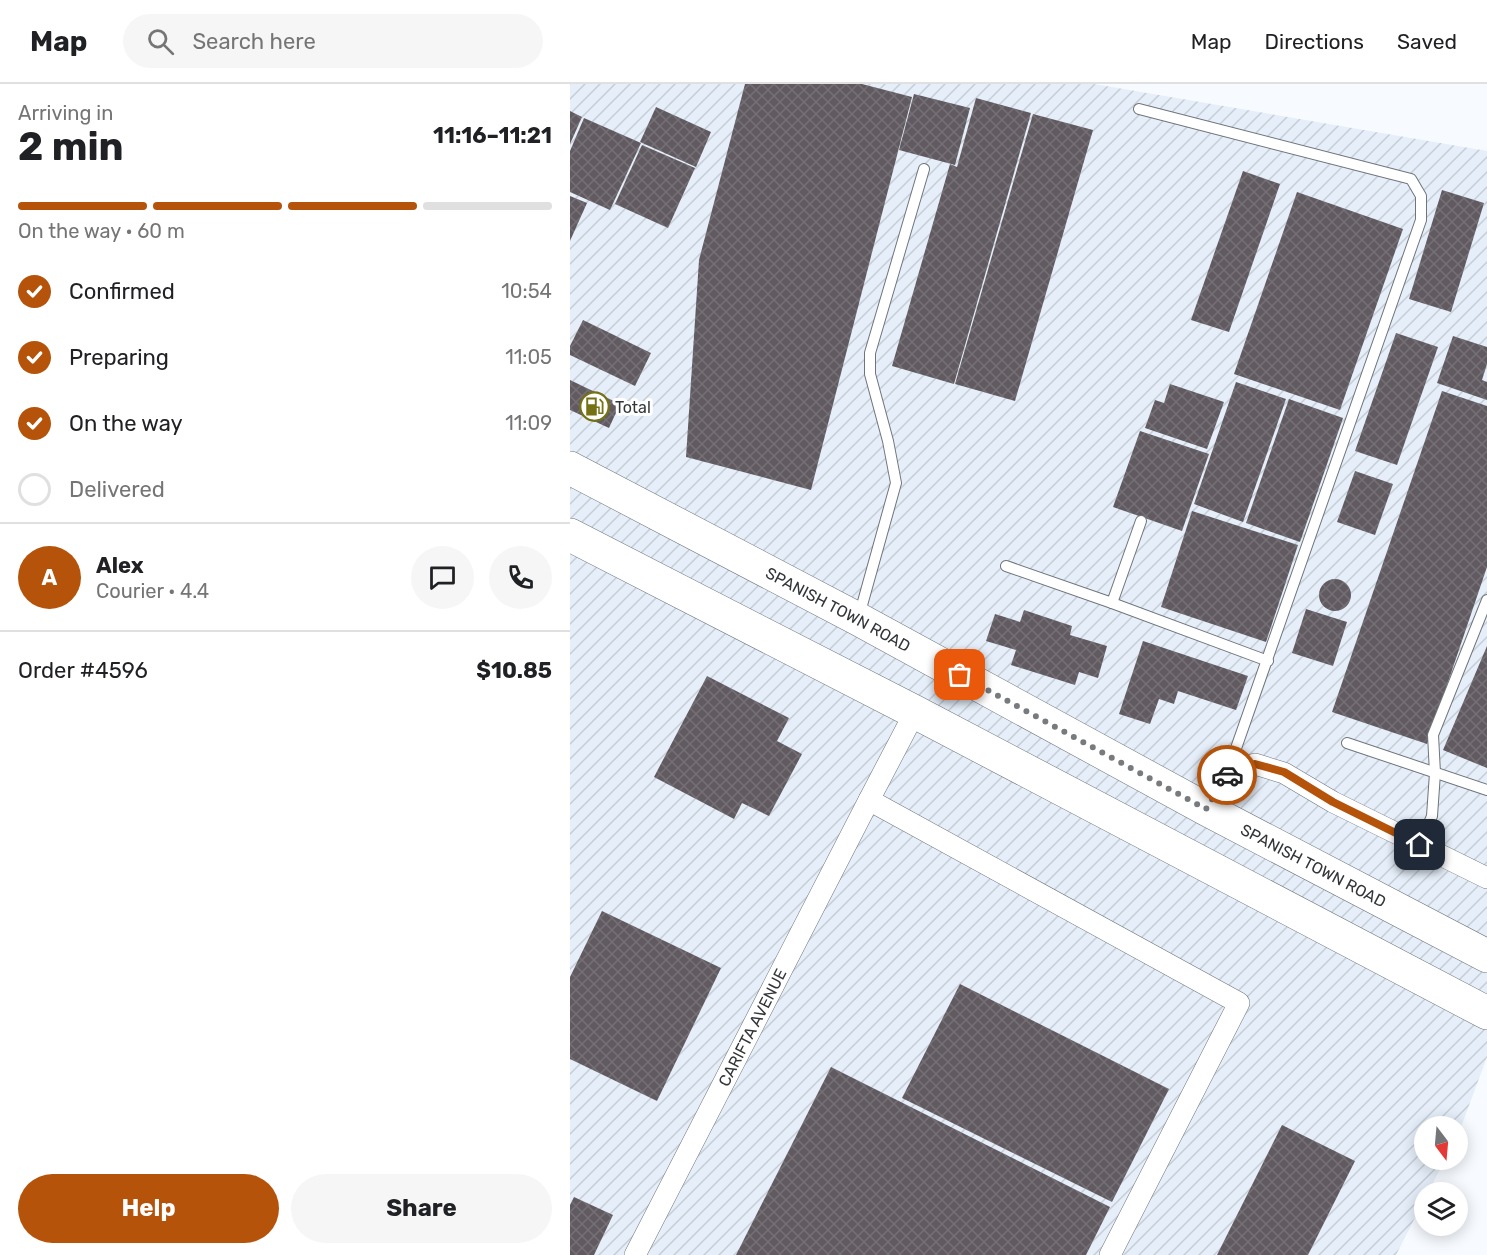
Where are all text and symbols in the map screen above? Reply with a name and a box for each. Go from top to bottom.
search box [123,14,543,68]
text: Map [30,25,87,58]
icon: search [144,25,177,58]
text: Search here [192,28,316,55]
text: Map [1191,29,1232,54]
text: Directions [1265,29,1364,54]
text: Saved [1397,29,1457,54]
text: Arriving in [18,101,113,125]
text: 11:16–11:21 [433,122,552,149]
text: 2 min [18,124,124,170]
text: On the way · 60 m [18,219,185,243]
icon: check [18,275,51,308]
text: Confirmed [69,278,175,305]
text: 10:54 [501,279,552,303]
icon: check [18,341,51,374]
text: Preparing [69,344,169,371]
text: 11:05 [505,345,552,369]
fuel station icon: Total [578,391,610,423]
place label: Total [615,398,651,417]
icon: check [18,407,51,440]
text: On the way [69,410,183,437]
text: 11:09 [505,411,552,435]
text: Delivered [69,476,165,503]
button: chat [411,546,474,609]
button: phone [489,546,552,609]
text: Alex [96,552,144,579]
street label: SPANISH TOWN ROAD [763,563,914,655]
text: A [42,564,57,591]
text: Courier · 4.4 [96,579,209,603]
pin [934,649,985,700]
text: Order #4596 [18,657,148,684]
text: $10.85 [476,657,552,684]
icon: bag [943,658,976,691]
courier [1197,745,1257,805]
icon: car [1211,759,1244,792]
street label: SPANISH TOWN ROAD [1238,819,1389,911]
pin [1394,819,1445,870]
icon: home [1403,828,1436,861]
street label: CARIFTA AVENUE [714,965,790,1089]
north arrow [1414,1116,1468,1170]
map controls [1414,1116,1468,1236]
button: Help [18,1174,279,1243]
button: Share [291,1174,552,1243]
button: layers [1414,1182,1468,1236]

